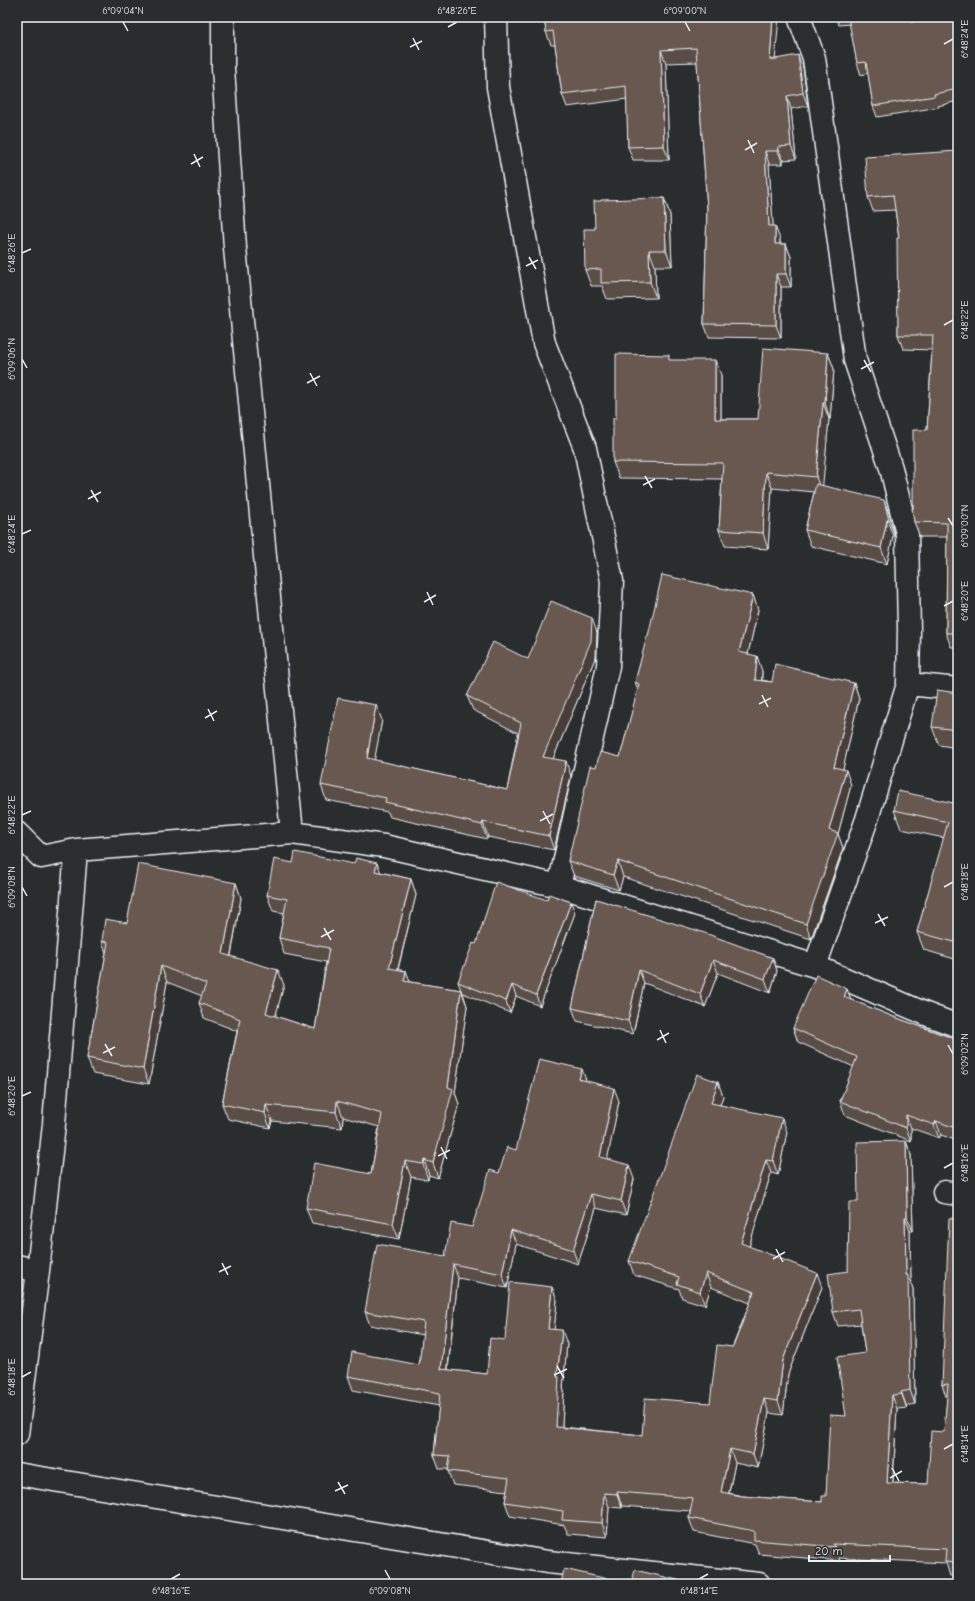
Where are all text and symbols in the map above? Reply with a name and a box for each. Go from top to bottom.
text: 6°09'04"N [102,5,144,17]
text: 6°48'26"E [437,5,477,17]
text: 6°09'00"N [664,5,706,17]
text: 6°48'24"E [959,20,971,58]
text: 6°48'26"E [6,233,18,273]
text: 6°48'22"E [959,300,971,340]
text: 6°09'06"N [6,338,18,380]
text: 6°09'00"N [959,505,971,547]
text: 6°48'24"E [6,515,18,553]
text: 6°48'20"E [959,581,971,621]
text: 6°48'22"E [6,795,18,835]
text: 6°48'18"E [959,863,971,901]
text: 6°09'08"N [6,866,18,908]
text: 6°09'02"N [959,1033,971,1075]
text: 6°48'20"E [6,1076,18,1116]
text: 6°48'16"E [959,1144,971,1182]
text: 6°48'18"E [6,1358,18,1396]
text: 6°48'14"E [959,1425,971,1463]
scale bar [809,1537,890,1563]
text: 20 m [815,1544,843,1558]
text: 6°48'16"E [152,1585,190,1597]
text: 6°09'08"N [369,1585,411,1597]
text: 6°48'14"E [680,1585,718,1597]

